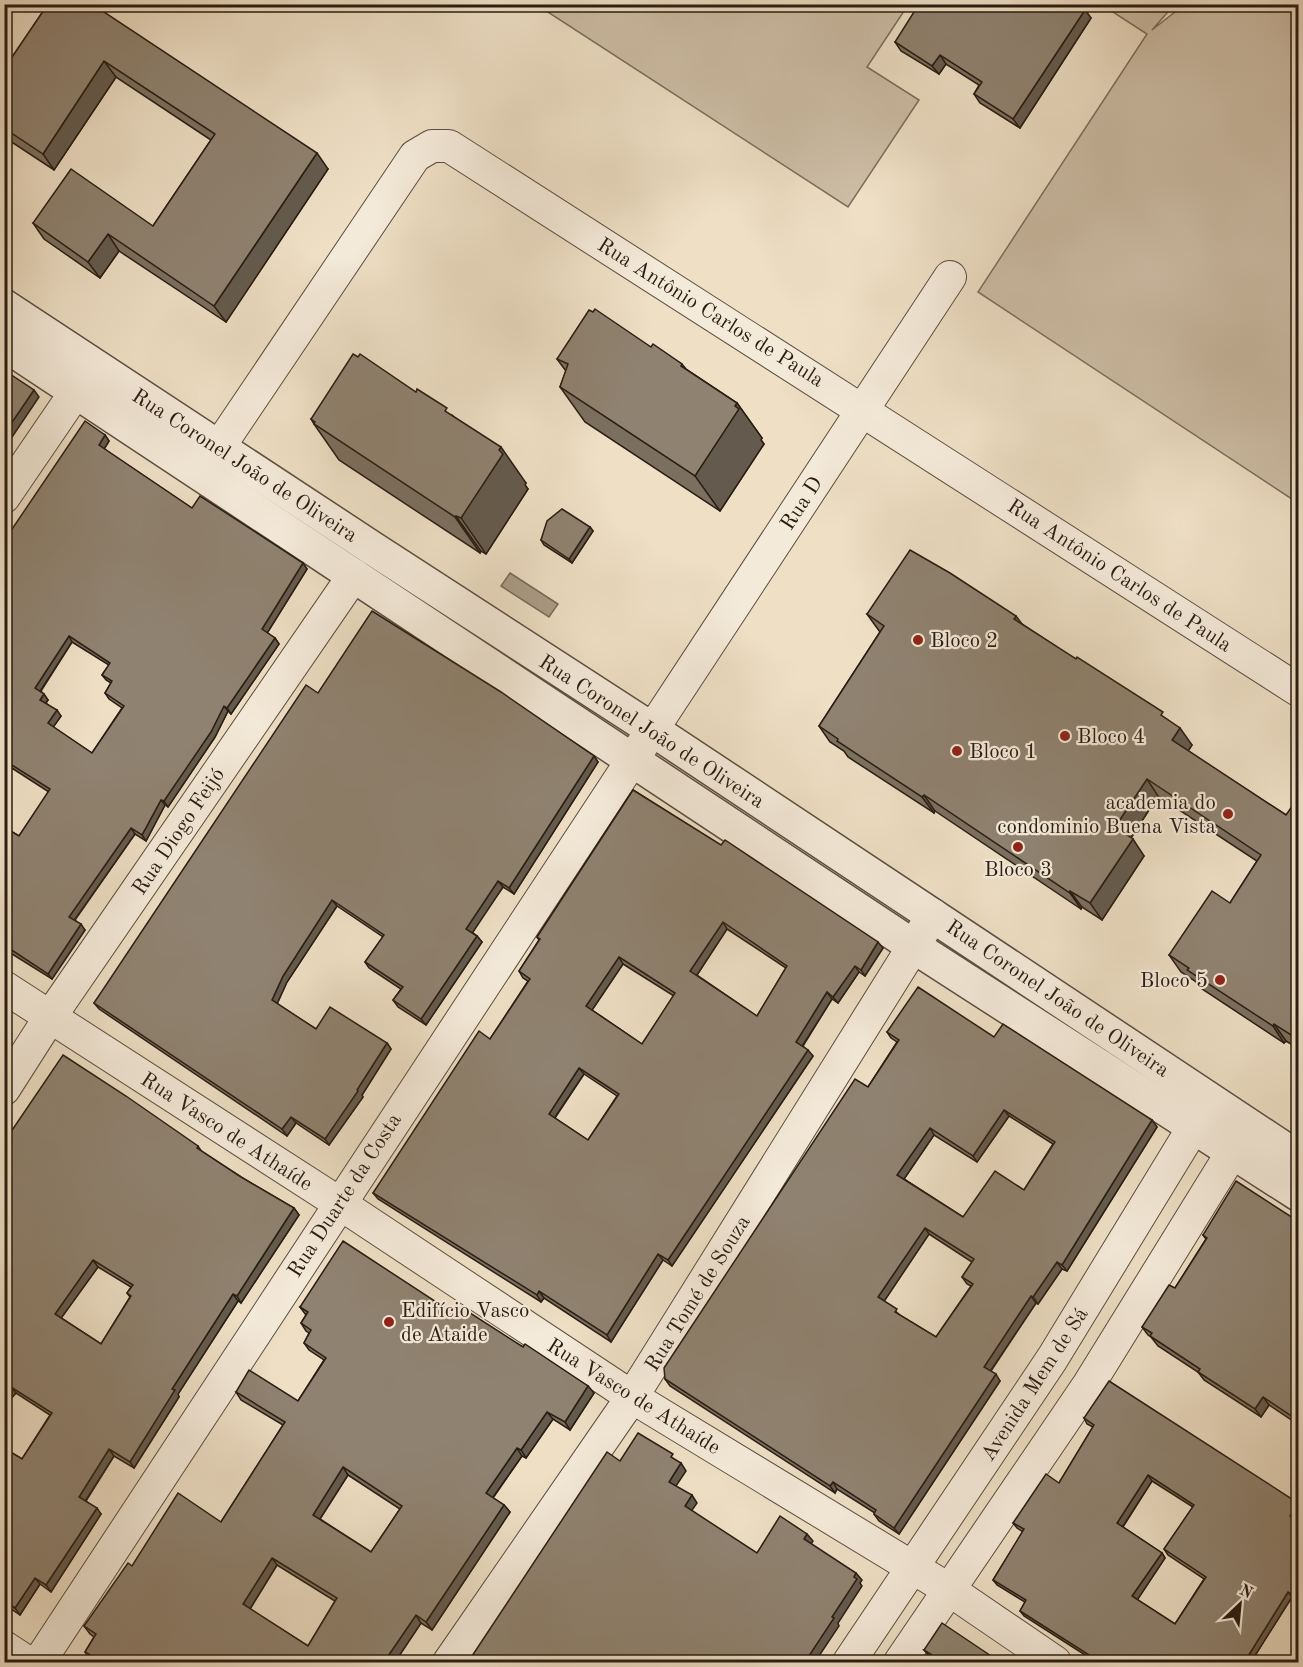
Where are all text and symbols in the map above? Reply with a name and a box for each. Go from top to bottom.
street label: Rua Antônio Carlos de Paula [593,235,827,392]
street label: Rua Coronel João de Oliveira [128,386,361,547]
street label: Rua D [777,473,827,534]
street label: Rua Antônio Carlos de Paula [1003,496,1235,657]
place label: Bloco 2 [930,631,998,652]
marker: Bloco 2 [911,633,925,647]
street label: Rua Coronel João de Oliveira [535,652,768,813]
place label: Bloco 4 [1077,727,1145,748]
marker: Bloco 4 [1058,729,1072,743]
place label: Bloco 1 [969,742,1037,763]
marker: Bloco 1 [950,744,964,758]
street label: Rua Diogo Feijó [129,765,229,899]
place label: academia do condominio Buena Vista [997,793,1216,838]
marker: academia do condominio Buena Vista [1221,807,1235,821]
marker: Bloco 3 [1011,840,1025,854]
place label: Bloco 3 [984,860,1052,881]
street label: Rua Coronel João de Oliveira [942,917,1172,1082]
place label: Bloco 5 [1140,971,1208,992]
marker: Bloco 5 [1213,973,1227,987]
street label: Rua Vasco de Athaíde [137,1069,316,1196]
street label: Rua Duarte da Costa [285,1110,406,1281]
street label: Rua Tomé de Souza [642,1212,755,1375]
place label: Edifício Vasco de Ataide [401,1301,529,1346]
street label: Avenida Mem de Sá [978,1304,1093,1465]
marker: Edifício Vasco de Ataide [382,1315,396,1329]
street label: Rua Vasco de Athaíde [543,1335,724,1459]
north arrow [1210,1574,1270,1634]
text: N [1237,1582,1255,1603]

